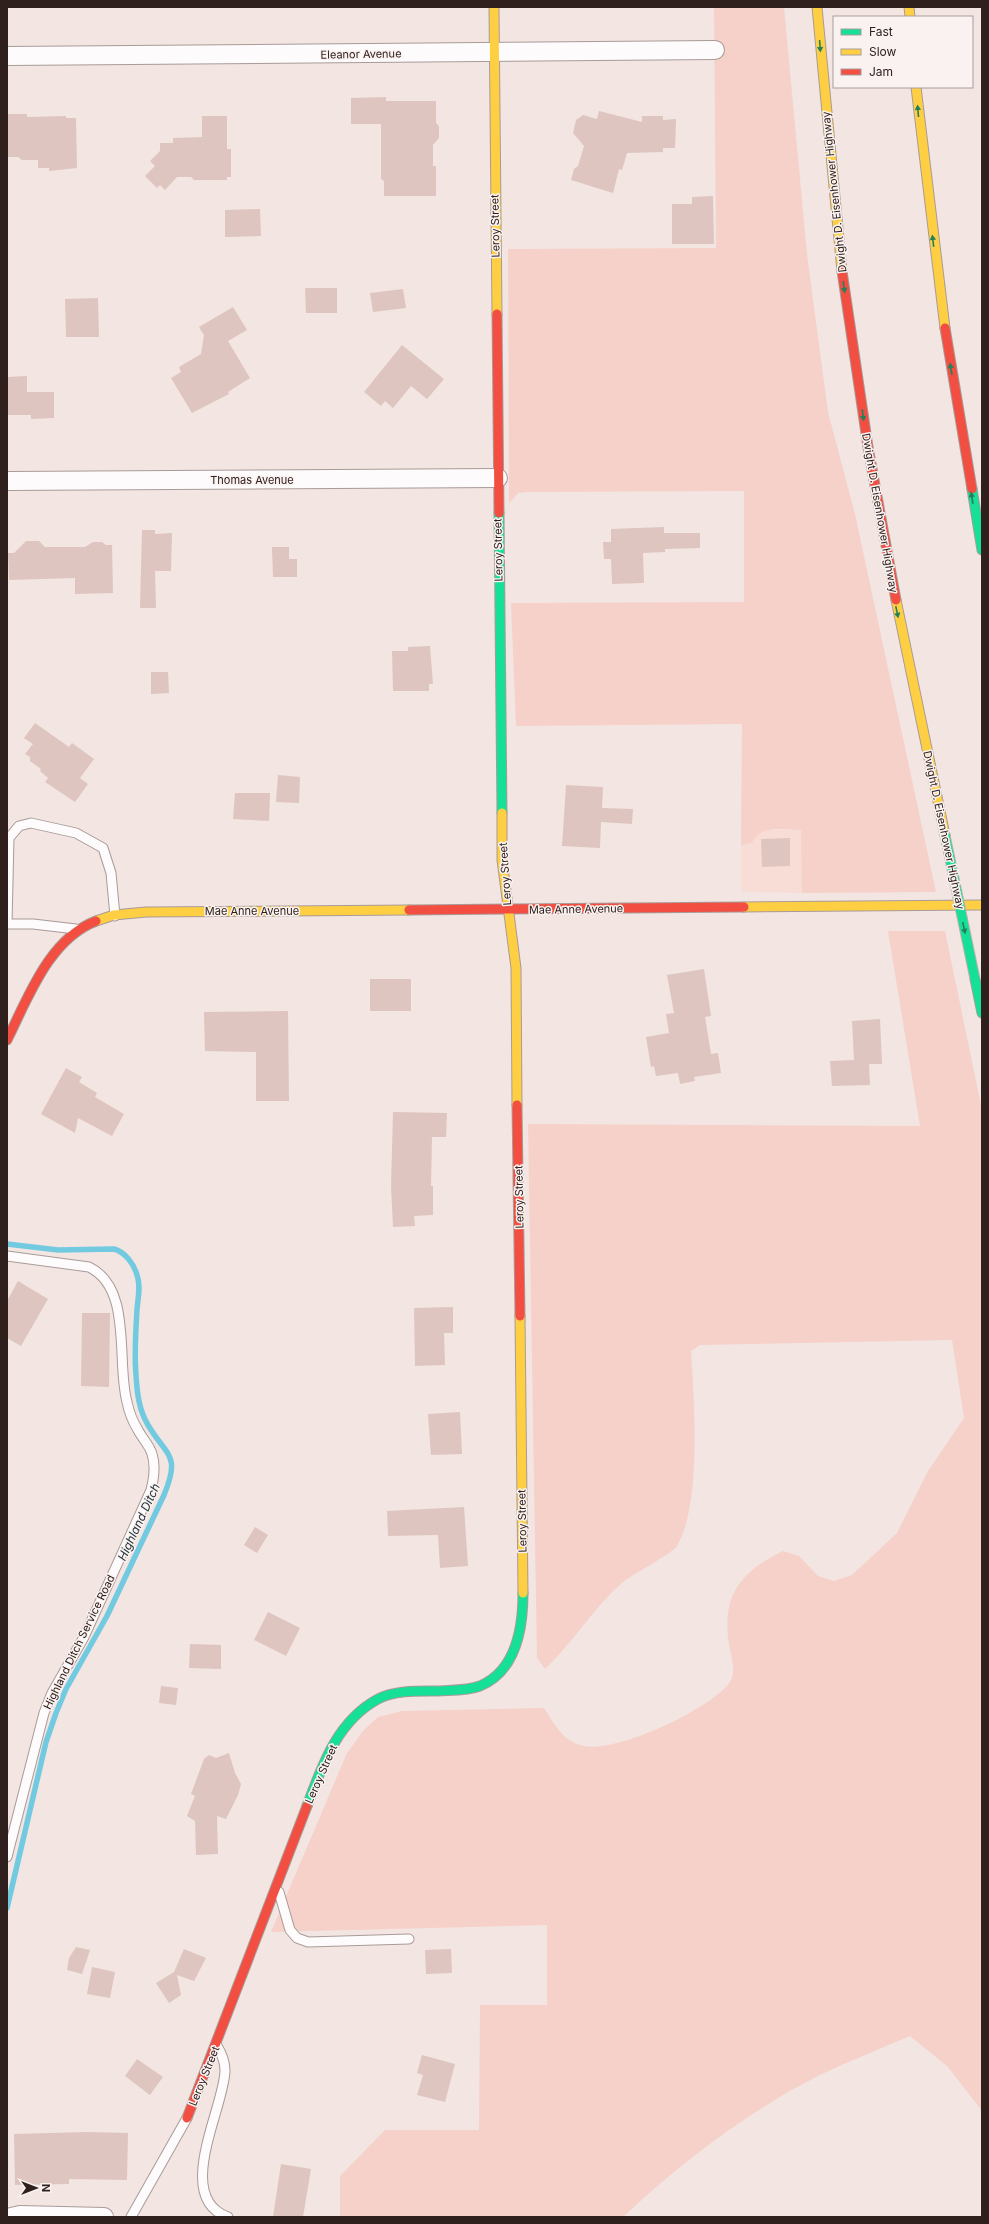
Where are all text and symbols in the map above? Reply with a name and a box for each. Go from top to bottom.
legend [833,16,973,88]
text: Fast [869,24,893,39]
one-way arrow [817,40,824,52]
text: Slow [869,44,897,59]
street label: Eleanor Avenue [320,46,402,62]
text: Jam [869,64,893,79]
one-way arrow [915,105,922,117]
street label: Dwight D. Eisenhower Highway [819,111,849,273]
street label: Leroy Street [487,194,503,258]
one-way arrow [930,234,937,247]
one-way arrow [841,281,847,293]
one-way arrow [948,363,954,375]
one-way arrow [860,409,866,421]
street label: Dwight D. Eisenhower Highway [859,432,901,594]
street label: Thomas Avenue [210,473,294,487]
one-way arrow [969,491,975,504]
street label: Leroy Street [490,518,506,582]
one-way arrow [895,606,901,618]
street label: Dwight D. Eisenhower Highway [920,749,968,911]
street label: Leroy Street [496,842,514,906]
street label: Mae Anne Avenue [529,901,623,917]
street label: Mae Anne Avenue [205,904,299,918]
one-way arrow [962,922,968,935]
street label: Leroy Street [511,1165,527,1229]
water label: Highland Ditch [114,1481,163,1563]
street label: Leroy Street [514,1489,530,1553]
street label: Highland Ditch Service Road [40,1572,118,1712]
street label: Leroy Street [302,1742,340,1806]
street label: Leroy Street [186,2044,222,2108]
north arrow [16,2168,56,2208]
text: N [39,2184,53,2192]

